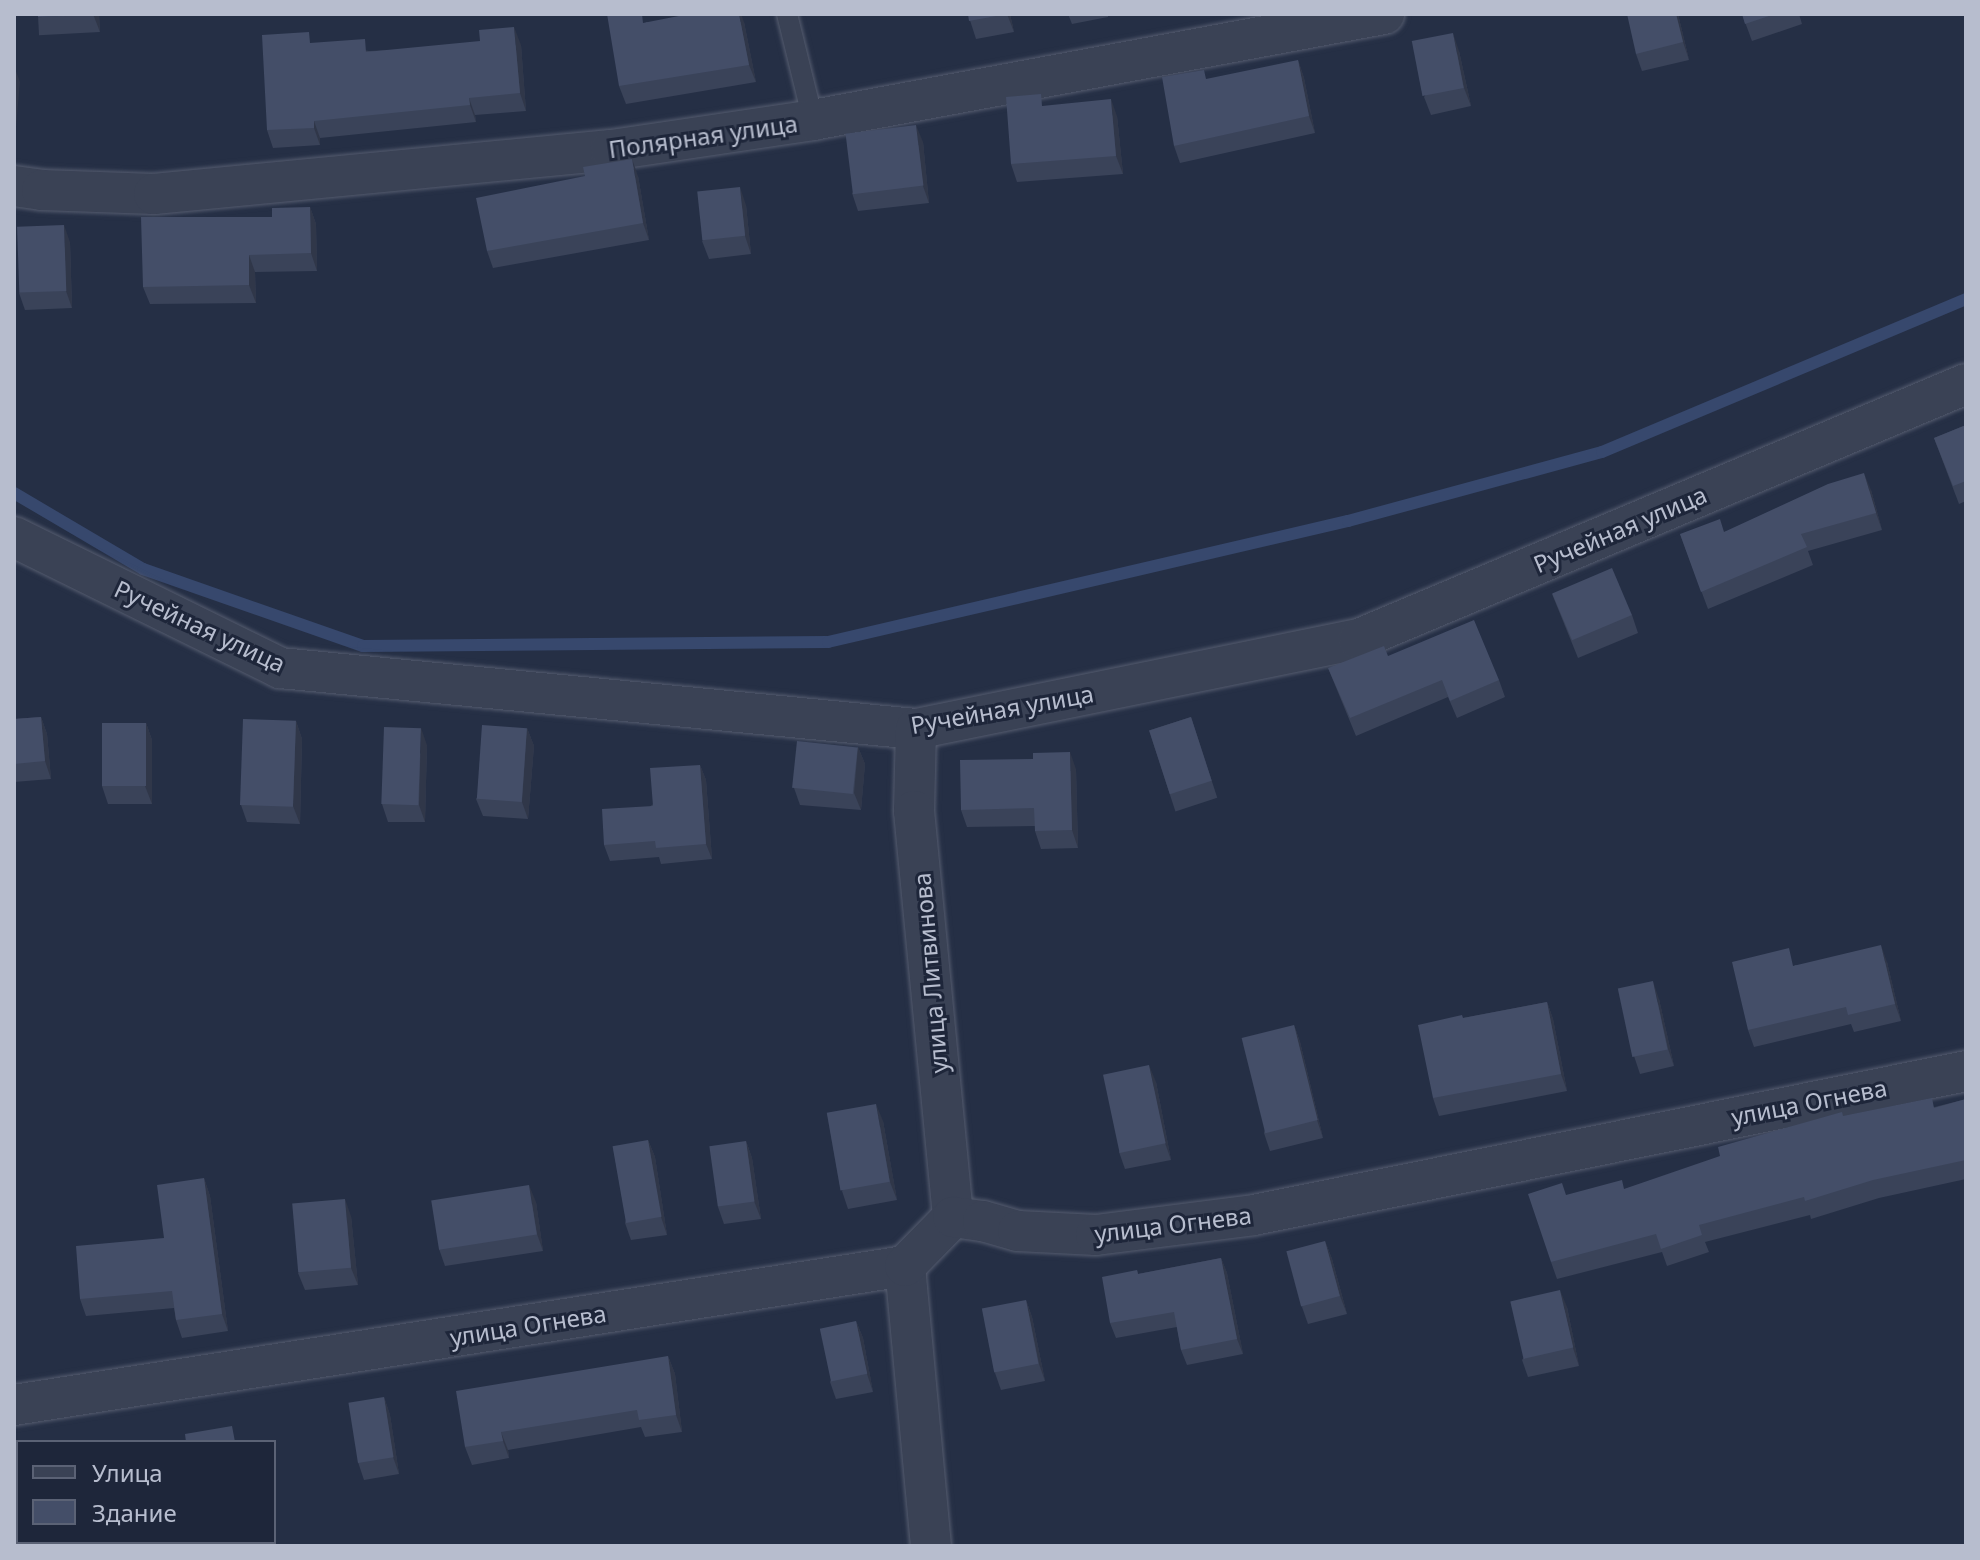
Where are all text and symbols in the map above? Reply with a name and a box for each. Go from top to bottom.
street label: Полярная улица [607,108,799,164]
street label: Ручейная улица [1529,480,1711,578]
street label: Ручейная улица [110,574,290,678]
street label: Ручейная улица [908,679,1096,739]
street label: улица Литвинова [907,871,953,1075]
street label: улица Огнева [1729,1073,1889,1131]
street label: улица Огнева [1093,1200,1253,1248]
street label: улица Огнева [448,1298,608,1352]
legend [16,1440,276,1544]
text: Улица [92,1456,163,1489]
text: Здание [92,1496,177,1529]

